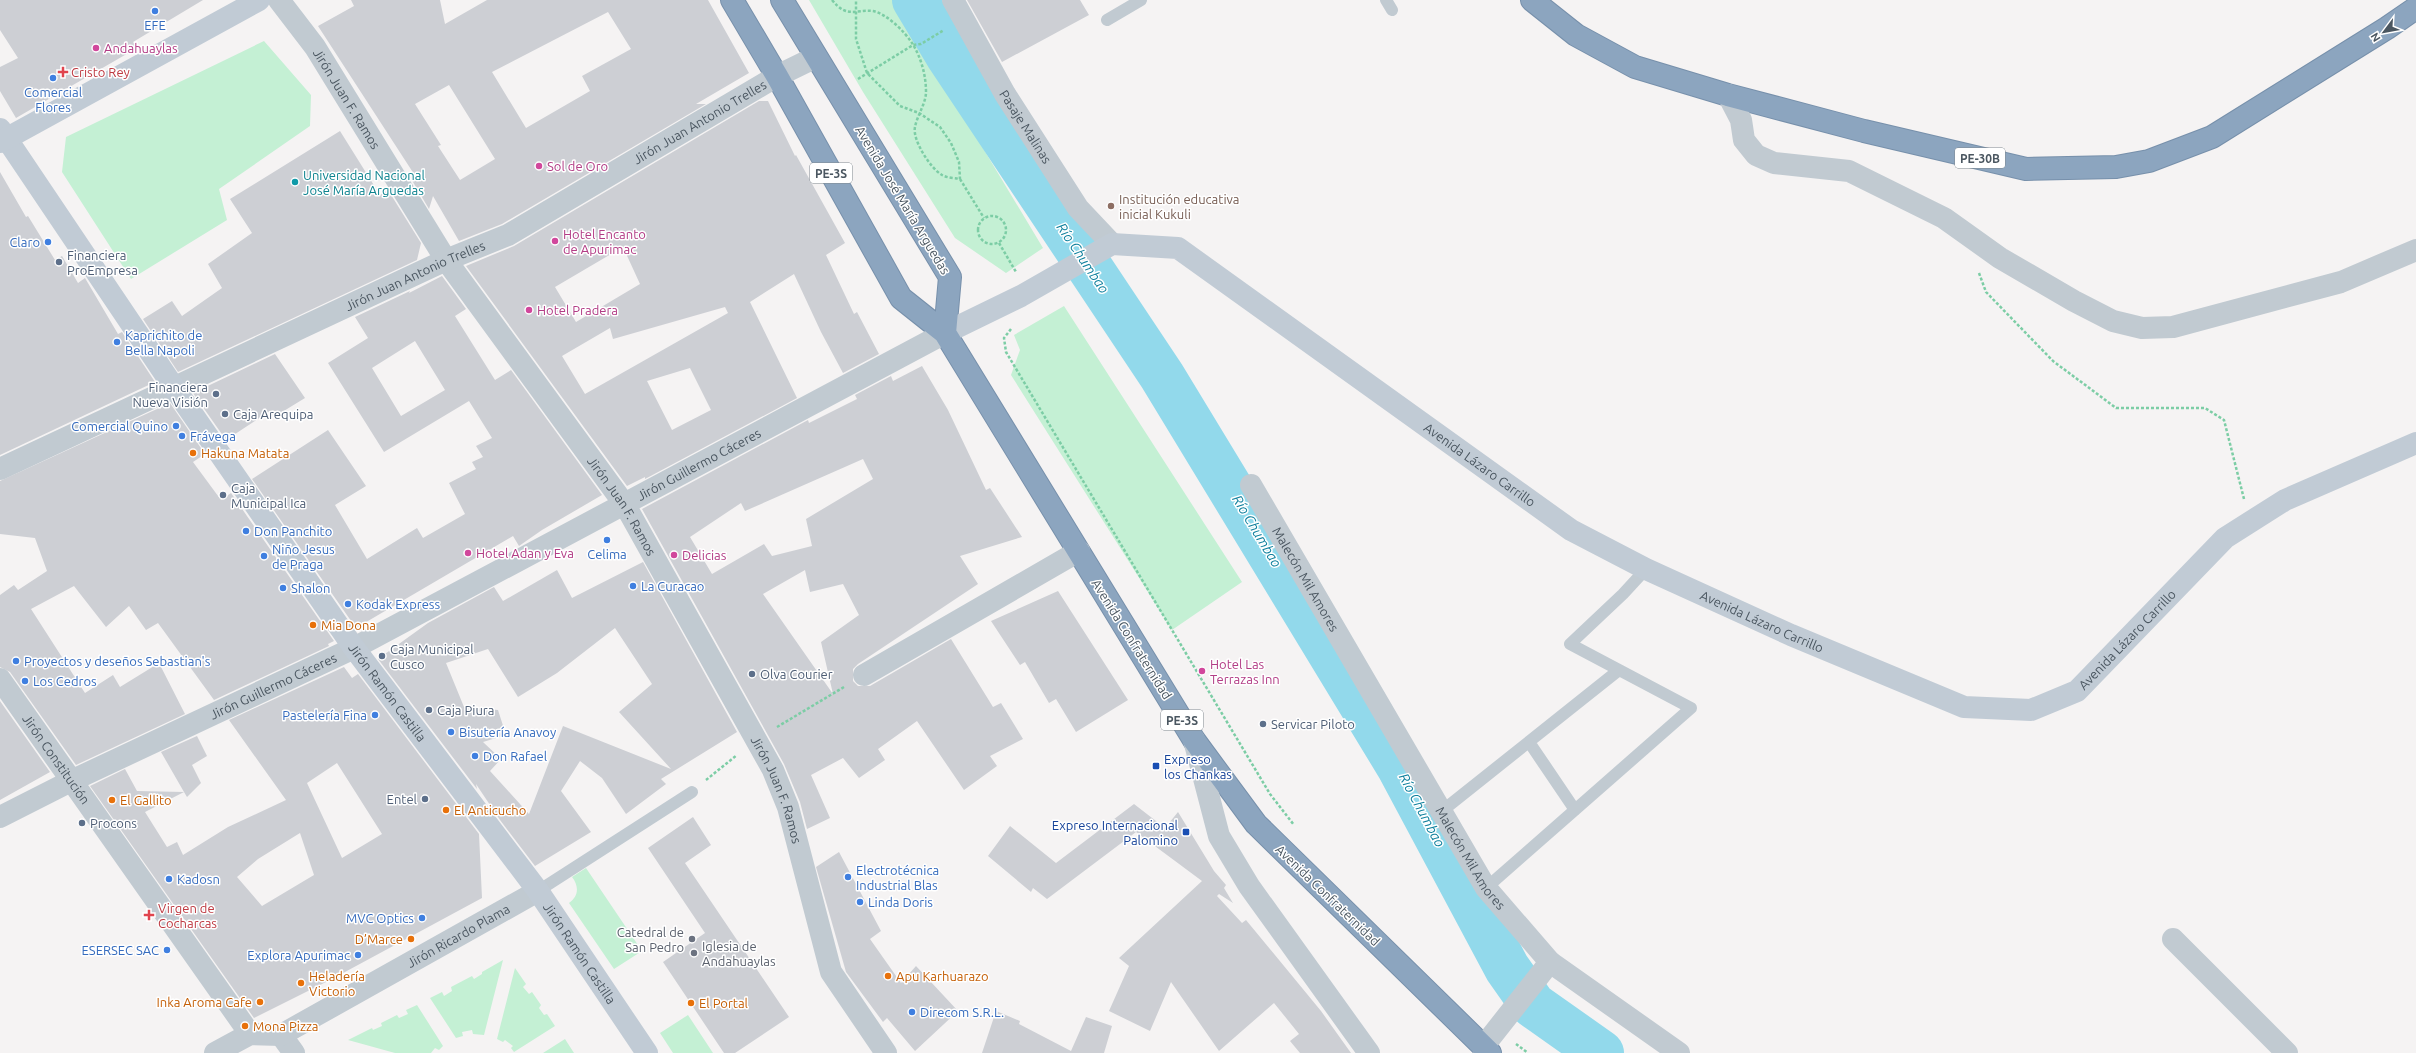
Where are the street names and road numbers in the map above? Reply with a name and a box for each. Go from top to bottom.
street label: Jirón Juan F. Ramos [311,46,383,152]
street label: Jirón Juan Antonio Trelles [631,77,769,166]
street label: Pasaje Malinas [997,87,1055,166]
street label: Avenida José María Arguedas [853,123,953,277]
road number: PE-30B [1955,148,2005,168]
road number: PE-3S [810,163,852,183]
street label: Jirón Juan Antonio Trelles [343,238,487,313]
street label: Avenida Lázaro Carrillo [1422,420,1538,509]
street label: Jirón Guillermo Cáceres [635,425,763,503]
street label: Jirón Juan F. Ramos [585,454,659,558]
street label: Malecón Mil Amores [1270,524,1342,634]
street label: Avenida Confraternidad [1089,576,1175,702]
street label: Avenida Lázaro Carrillo [2076,587,2178,692]
street label: Avenida Lázaro Carrillo [1698,588,1826,655]
street label: Jirón Ramón Castilla [346,641,429,744]
street label: Jirón Guillermo Cáceres [208,650,339,722]
road number: PE-3S [1161,710,1203,730]
street label: Jirón Constitución [20,712,93,807]
street label: Jirón Juan F. Ramos [748,734,804,845]
street label: Malecón Mil Amores [1433,804,1508,912]
street label: Avenida Confraternidad [1273,842,1383,948]
street label: Jirón Ramón Castilla [541,900,619,1006]
street label: Jirón Ricardo Plama [404,901,512,970]

